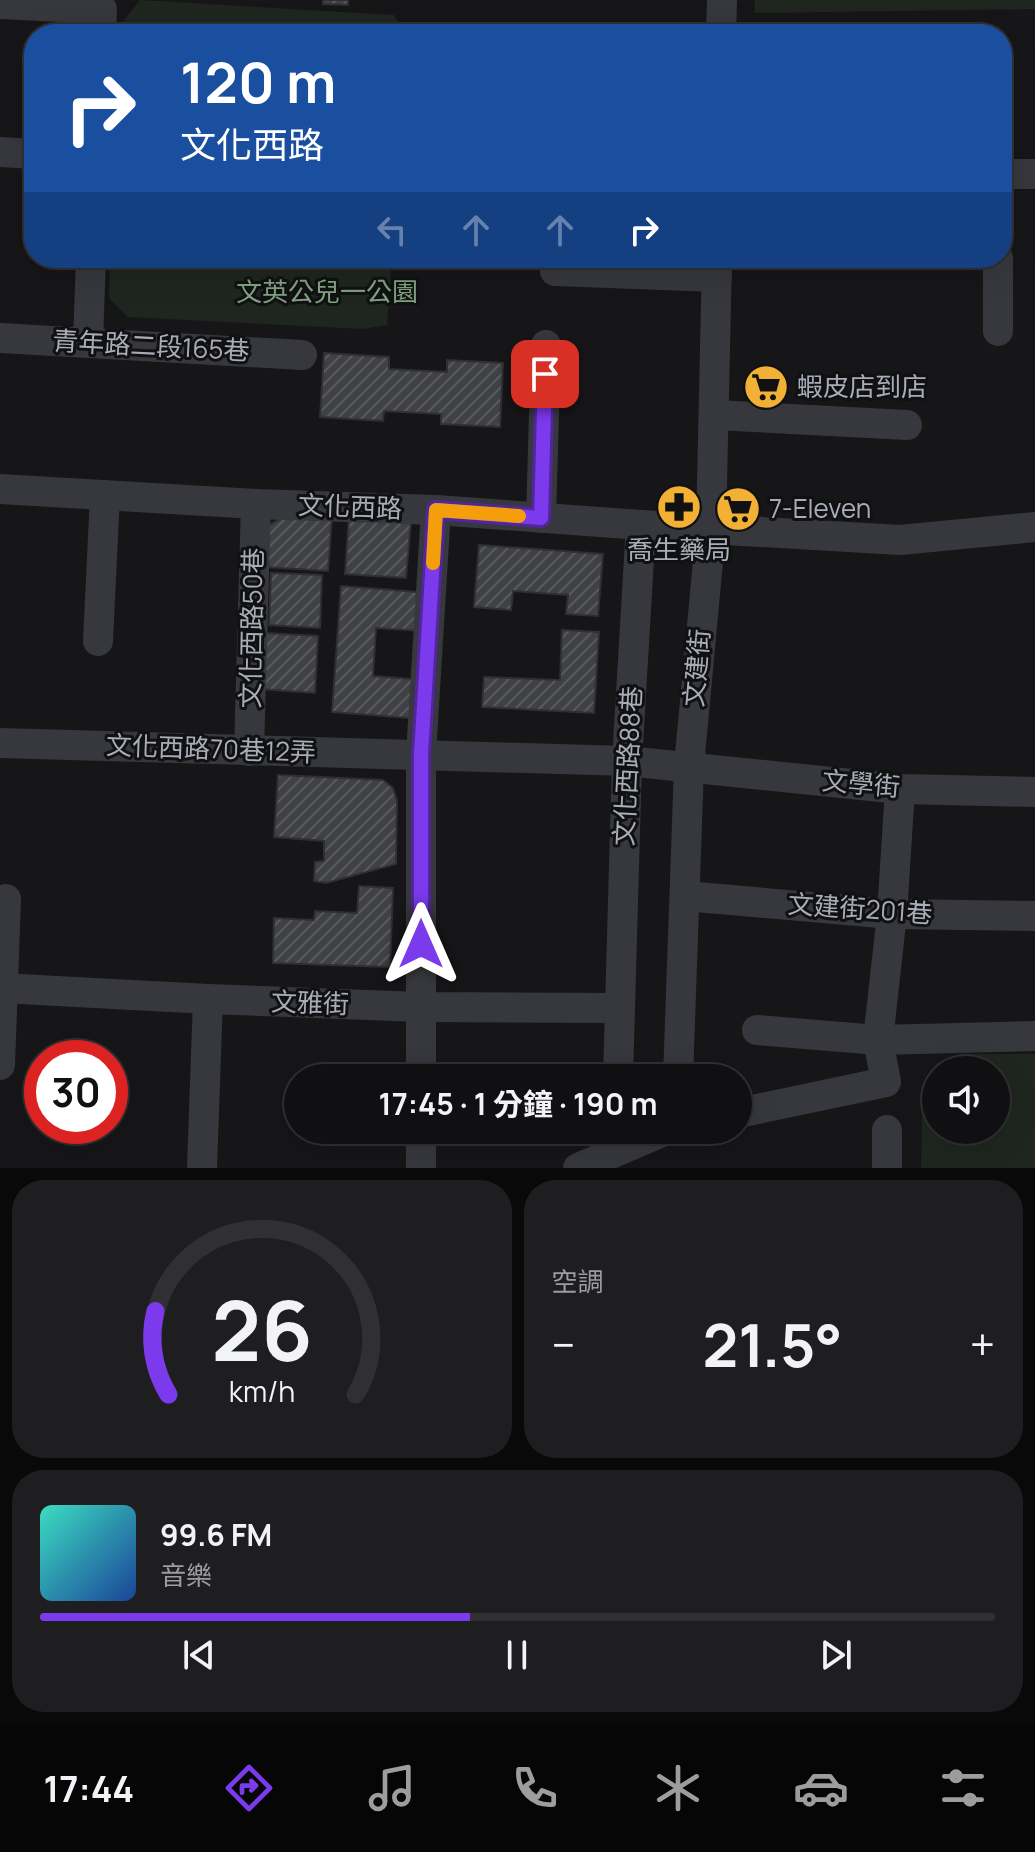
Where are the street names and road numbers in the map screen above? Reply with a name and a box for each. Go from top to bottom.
street label: 青年路二段165巷 [52,322,251,368]
street label: 文化西路 [297,486,403,526]
street label: 文化西路50巷 [232,547,270,709]
street label: 文建街 [675,627,717,708]
street label: 文化西路88巷 [605,685,649,847]
street label: 文化西路70巷12弄 [106,726,317,770]
street label: 文學街 [821,762,902,804]
street label: 文建街201巷 [787,885,934,931]
street label: 文雅街 [270,983,350,1021]

